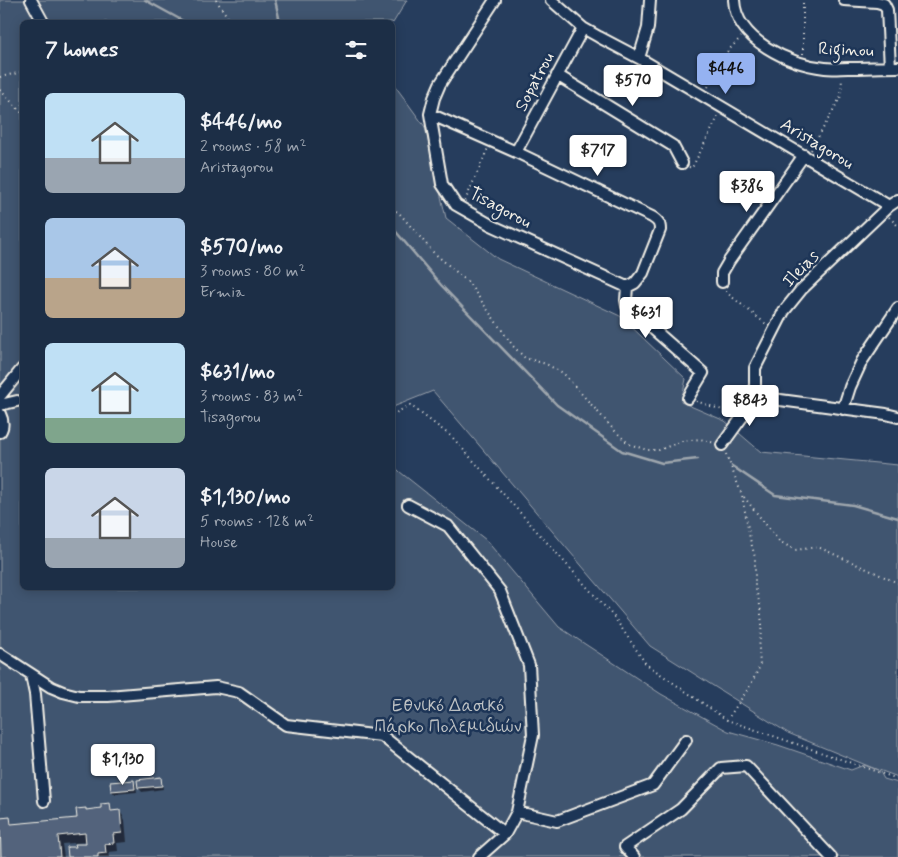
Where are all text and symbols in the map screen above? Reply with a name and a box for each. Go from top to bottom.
text: 7 homes [45,36,118,64]
icon: filters [342,36,370,64]
street label: Riginou [818,37,874,65]
street label: Sopatrou [509,48,561,116]
pin: $446 [696,52,756,95]
text: $446 [708,58,744,79]
pin: $570 [603,64,663,107]
text: $570 [615,70,651,91]
text: $446/mo [200,108,282,136]
icon: home [85,113,145,173]
street label: Aristagorou [776,113,858,175]
pin: $717 [568,134,628,177]
text: 2 rooms · 58 m² [200,136,306,157]
text: $717 [581,140,615,161]
text: Aristagorou [200,157,273,178]
pin: $386 [717,170,777,213]
text: $386 [731,176,763,197]
street label: Tisagorou [464,181,536,235]
text: $570/mo [200,233,283,261]
icon: home [85,238,145,298]
street label: Ileias [777,245,825,293]
text: 3 rooms · 80 m² [200,261,306,282]
text: Ermia [200,282,245,303]
pin: $631 [616,296,676,339]
text: $631 [631,302,661,323]
text: $631/mo [200,358,275,386]
icon: home [85,363,145,423]
pin: $843 [720,384,780,427]
text: 3 rooms · 83 m² [200,386,303,407]
text: $843 [733,390,767,411]
text: Tisagorou [200,407,260,428]
text: $1,130/mo [200,483,290,511]
icon: home [85,488,145,548]
text: 5 rooms · 128 m² [200,511,314,532]
text: House [200,532,238,553]
park label: Εθνικό Δασικό Πάρκο Πολεμιδιών [374,694,522,739]
pin: $1,130 [82,744,164,786]
text: $1,130 [102,749,144,770]

